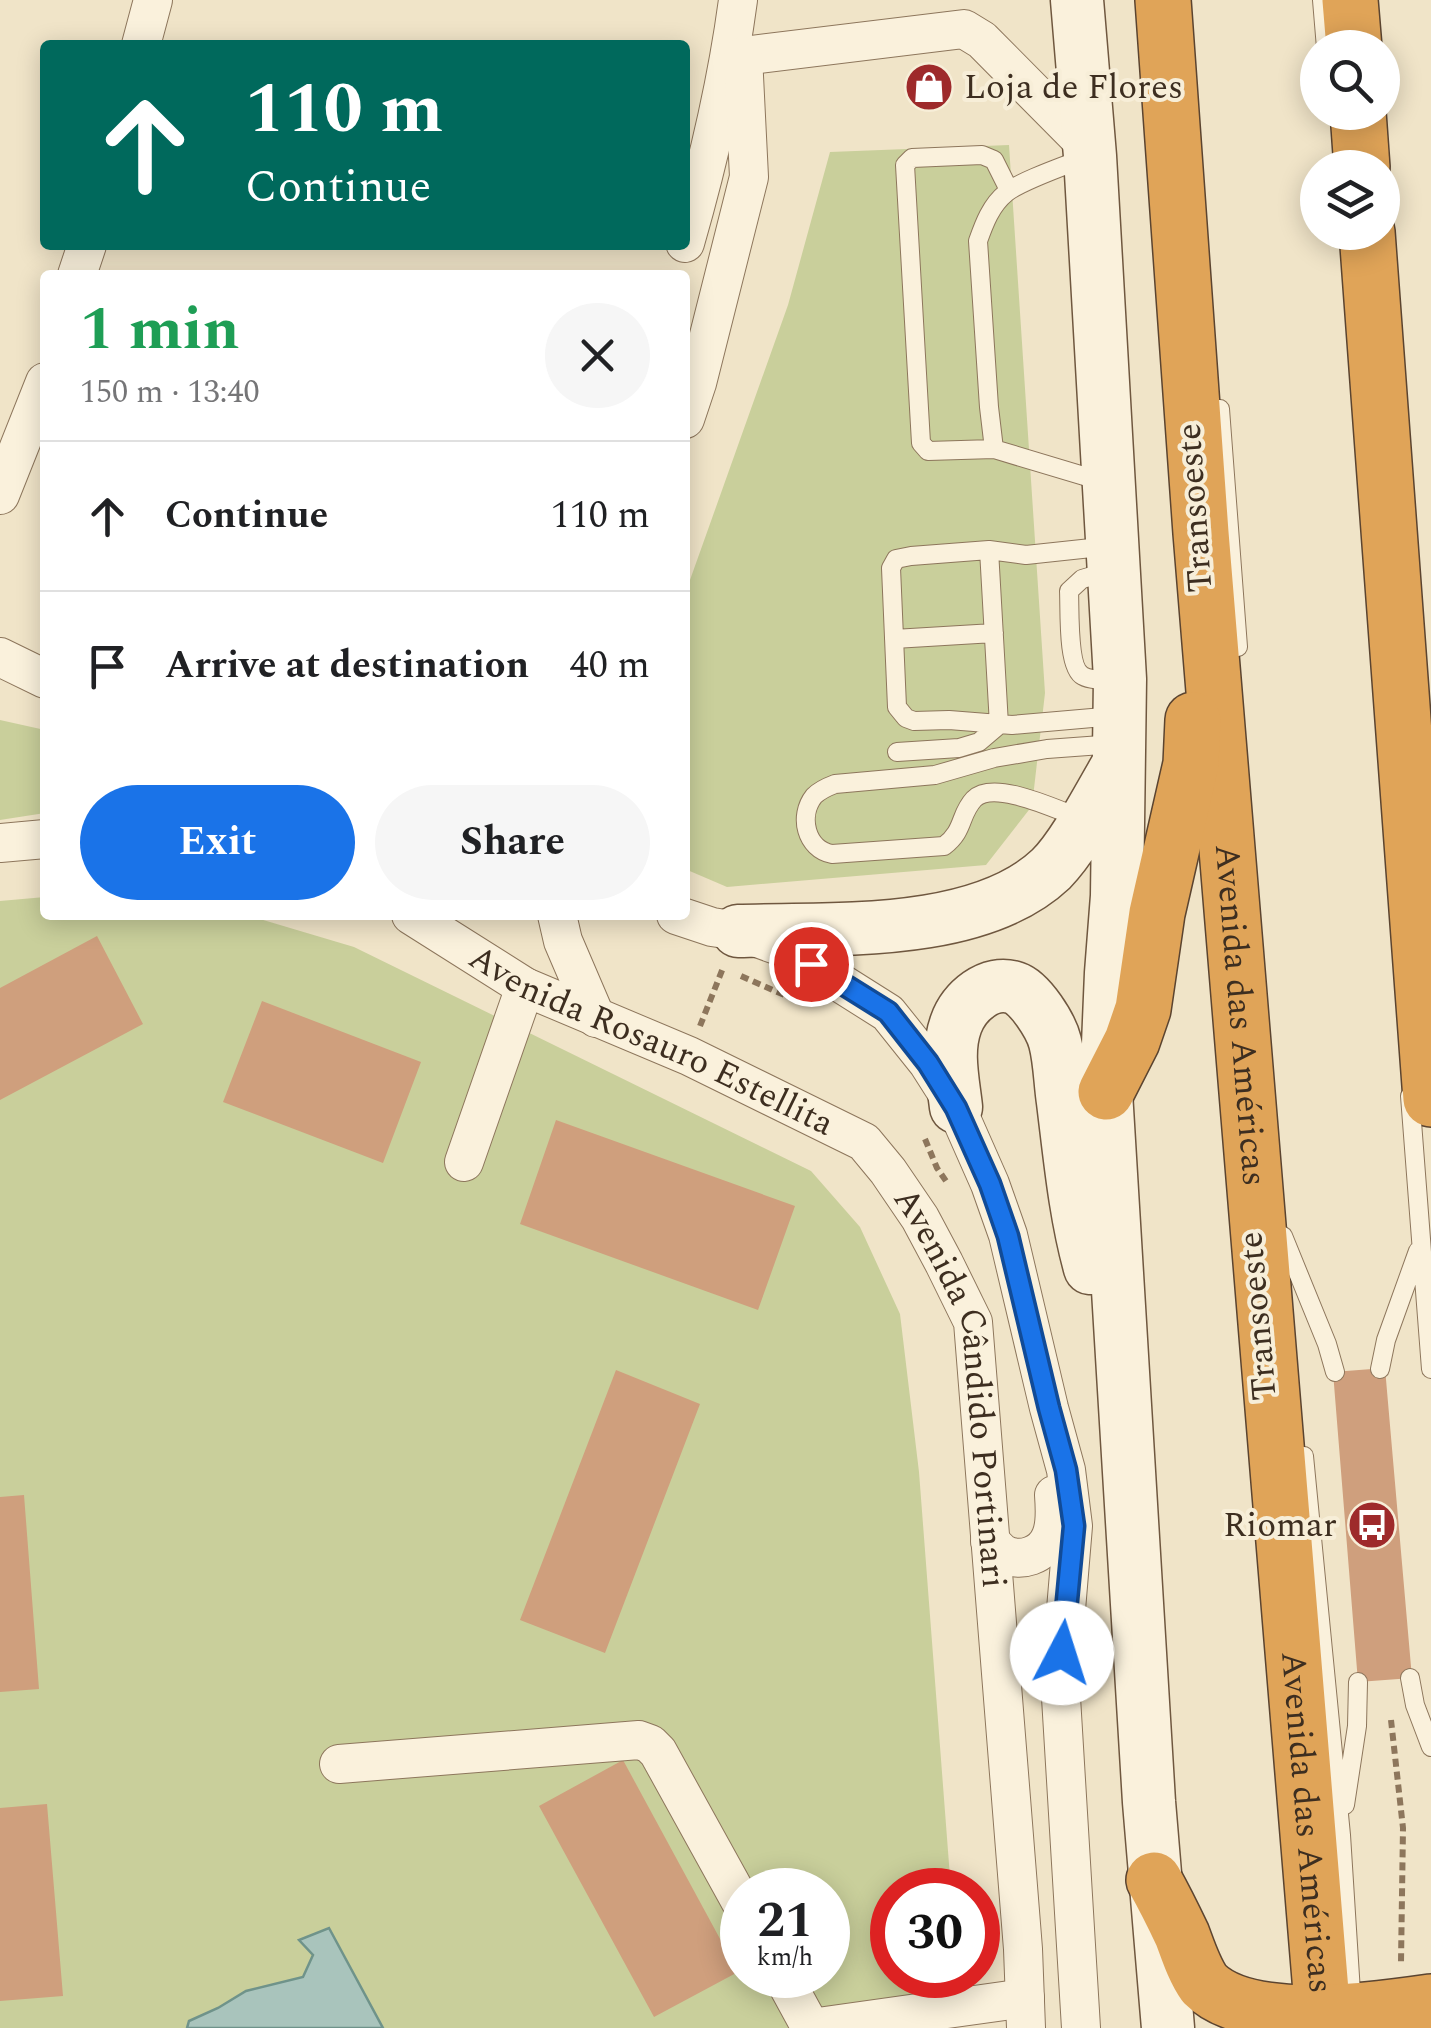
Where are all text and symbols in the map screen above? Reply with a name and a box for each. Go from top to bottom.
map controls [1300,30,1400,250]
button: search [1300,30,1400,130]
text: 110 m [245,57,443,163]
shop icon: Loja de Flores [903,61,955,113]
place label: Loja de Flores [964,61,1183,114]
icon: ahead [80,80,210,210]
button: layers [1300,150,1400,250]
text: Continue [245,153,431,222]
text: 1 min [80,284,240,376]
button: close [545,303,650,408]
text: 150 m · 13:40 [80,368,260,417]
street label: Transoeste [1163,422,1227,594]
text: Continue [165,487,328,545]
text: 110 m [551,487,650,545]
icon: ahead [80,489,135,544]
text: Arrive at destination [165,637,529,695]
text: 40 m [570,637,650,695]
icon: arrive [80,639,135,694]
button: Exit [80,785,355,900]
button: Share [375,785,650,900]
street label: Avenida das Américas [1200,842,1281,1188]
pin [769,922,854,1007]
street label: Avenida Rosauro Estellita [458,931,843,1150]
icon: arrive [784,937,839,992]
street label: Avenida Cândido Portinari [880,1176,1021,1590]
street label: Transoeste [1224,1229,1292,1403]
place label: Riomar [1223,1499,1337,1552]
bus stop icon: Riomar [1346,1499,1398,1551]
position arrow [1010,1601,1114,1705]
street label: Avenida das Américas [1267,1649,1348,1995]
speed limit sign: 30 [870,1868,1000,1998]
text: 21 [757,1883,813,1959]
text: km/h [757,1939,813,1977]

